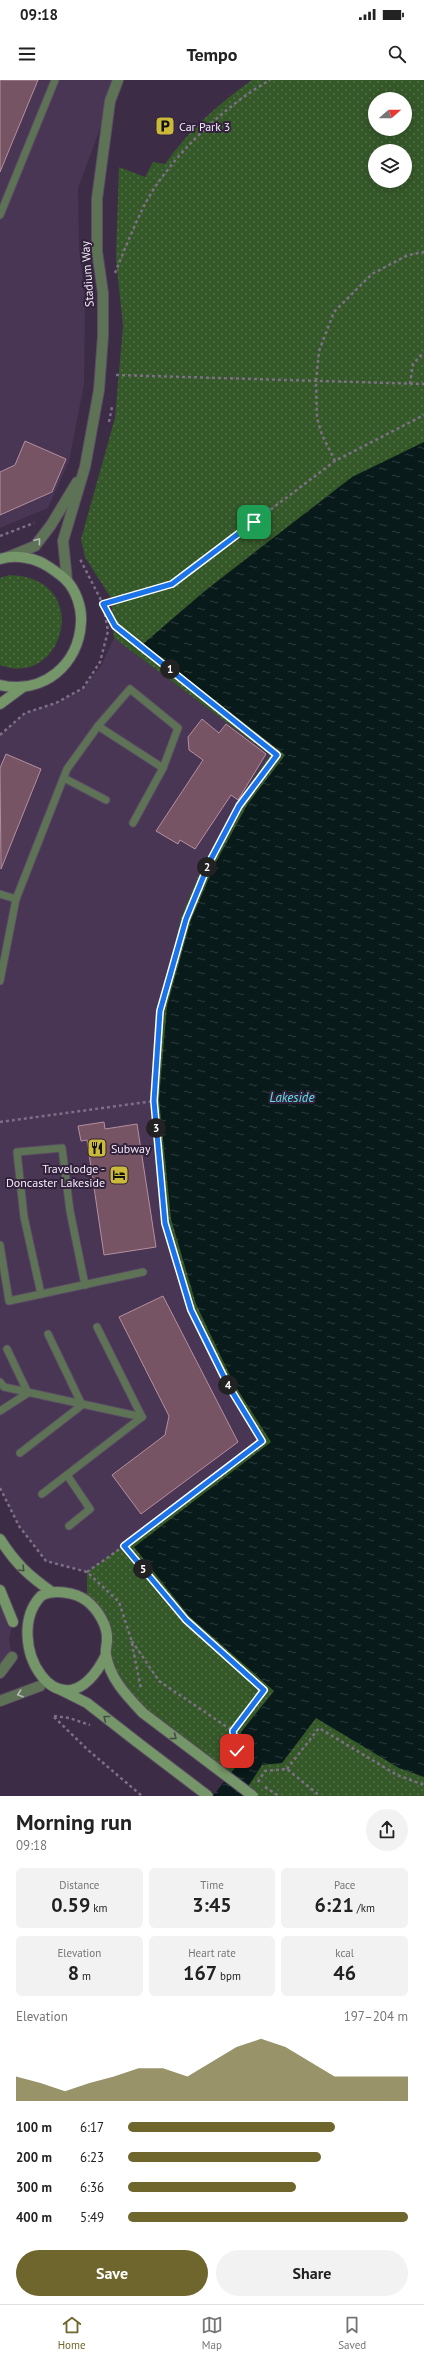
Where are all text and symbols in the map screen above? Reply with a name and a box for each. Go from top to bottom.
text: 09:18 [20,5,58,24]
icon: menu [16,43,38,65]
text: Tempo [187,43,237,66]
icon: search [386,43,408,65]
north arrow [368,92,412,136]
map controls [368,92,412,188]
parking icon: Car Park 3 [154,115,176,137]
place label: Car Park 3 [179,119,230,134]
button: layers [368,144,412,188]
street label: Stadium Way [77,240,97,308]
pin [237,505,271,539]
icon: arrive [243,511,265,533]
one-way arrow [34,538,41,546]
pin: 1 [160,659,180,679]
text: 1 [167,662,173,676]
pin: 2 [197,857,217,877]
text: 2 [204,860,210,874]
water label: Lakeside [270,1089,315,1106]
pin: 3 [146,1118,166,1138]
text: 3 [153,1121,159,1135]
restaurant icon: Subway [86,1137,108,1159]
place label: Subway [111,1141,151,1156]
place label: Travelodge - Doncaster Lakeside [6,1161,105,1190]
hotel icon: Travelodge - Doncaster Lakeside [108,1164,130,1186]
pin: 4 [218,1375,238,1395]
text: 4 [225,1378,231,1392]
pin: 5 [133,1559,153,1579]
text: 5 [140,1562,146,1576]
one-way arrow [17,1564,25,1572]
one-way arrow [17,1689,24,1697]
one-way arrow [104,1715,111,1722]
one-way arrow [169,1732,176,1739]
pin [220,1734,254,1768]
icon: check [226,1740,248,1762]
text: Morning run [16,1808,132,1836]
button: share [366,1809,408,1851]
text: 09:18 [16,1837,47,1854]
text: Distance [59,1878,99,1892]
text: Time [200,1878,224,1892]
text: Pace [334,1878,355,1892]
text: 0.59 [51,1892,90,1918]
text: 3:45 [192,1892,232,1918]
text: 6:21 [314,1892,354,1918]
text: km [90,1901,107,1915]
text: /km [354,1901,375,1915]
text: Elevation [57,1946,101,1960]
text: Heart rate [188,1946,236,1960]
text: kcal [335,1946,354,1960]
text: 8 [68,1960,79,1986]
text: 167 [183,1960,217,1986]
text: 46 [333,1960,356,1986]
text: m [79,1969,91,1983]
text: bpm [217,1969,241,1983]
text: Elevation [16,2008,68,2025]
text: 197–204 m [344,2008,408,2025]
text: 100 m [16,2119,52,2136]
text: 6:17 [80,2119,104,2136]
text: 200 m [16,2149,52,2166]
text: 6:23 [80,2149,104,2166]
text: 300 m [16,2179,52,2196]
text: 6:36 [80,2179,104,2196]
text: 400 m [16,2209,52,2226]
text: 5:49 [80,2209,104,2226]
button: Save [16,2250,208,2296]
button: Share [216,2250,408,2296]
tab: Home [58,2314,86,2352]
tab: Map [201,2314,223,2352]
tab: Saved [338,2314,366,2352]

